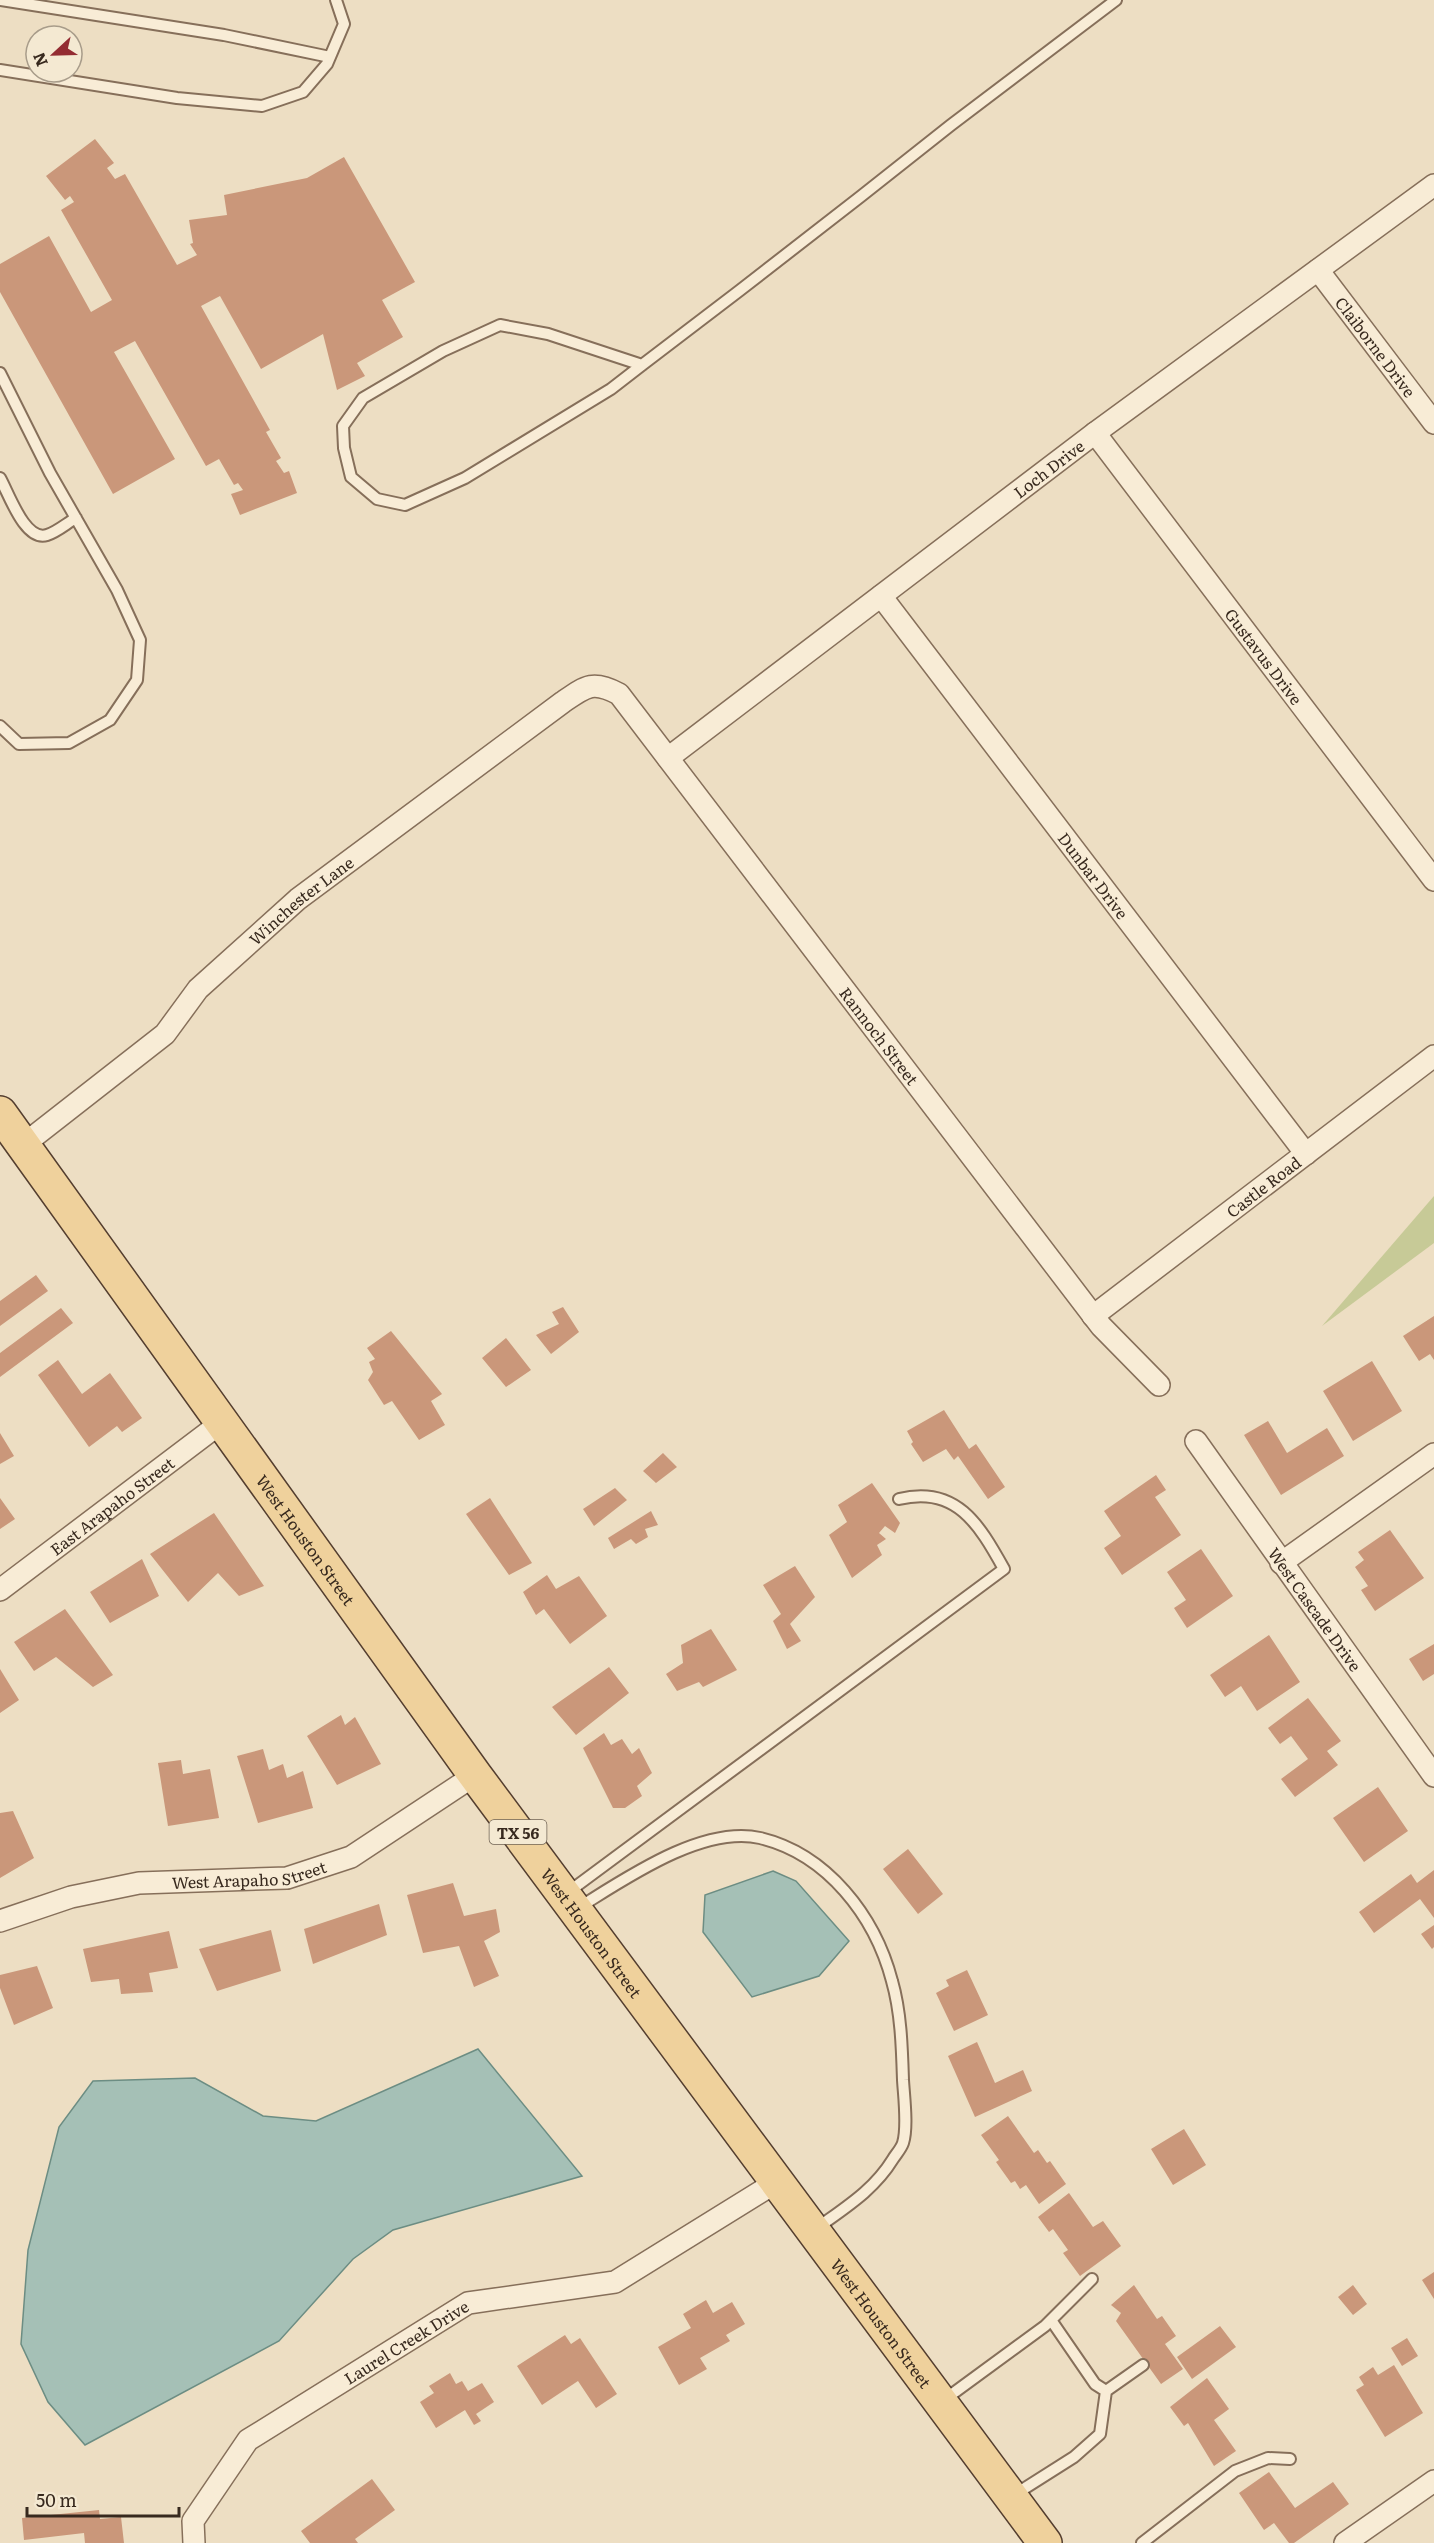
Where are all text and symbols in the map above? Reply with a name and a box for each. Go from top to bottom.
north arrow [24,24,84,84]
text: N [26,49,53,71]
street label: Claiborne Drive [1330,291,1422,402]
street label: Loch Drive [1008,434,1089,503]
street label: Gustavus Drive [1220,603,1309,709]
street label: Dunbar Drive [1053,827,1135,924]
street label: Winchester Lane [243,850,358,950]
street label: Rannoch Street [834,981,925,1090]
street label: Castle Road [1221,1150,1306,1223]
street label: East Arapaho Street [44,1450,179,1560]
street label: West Houston Street [251,1469,362,1610]
street label: West Cascade Drive [1263,1542,1368,1676]
road number: TX 56 [490,1820,546,1844]
street label: West Arapaho Street [171,1854,330,1894]
street label: West Houston Street [536,1863,648,2003]
street label: West Houston Street [825,2253,938,2393]
street label: Laurel Creek Drive [339,2294,473,2390]
scale bar [27,2480,178,2518]
text: 50 m [36,2486,77,2513]

